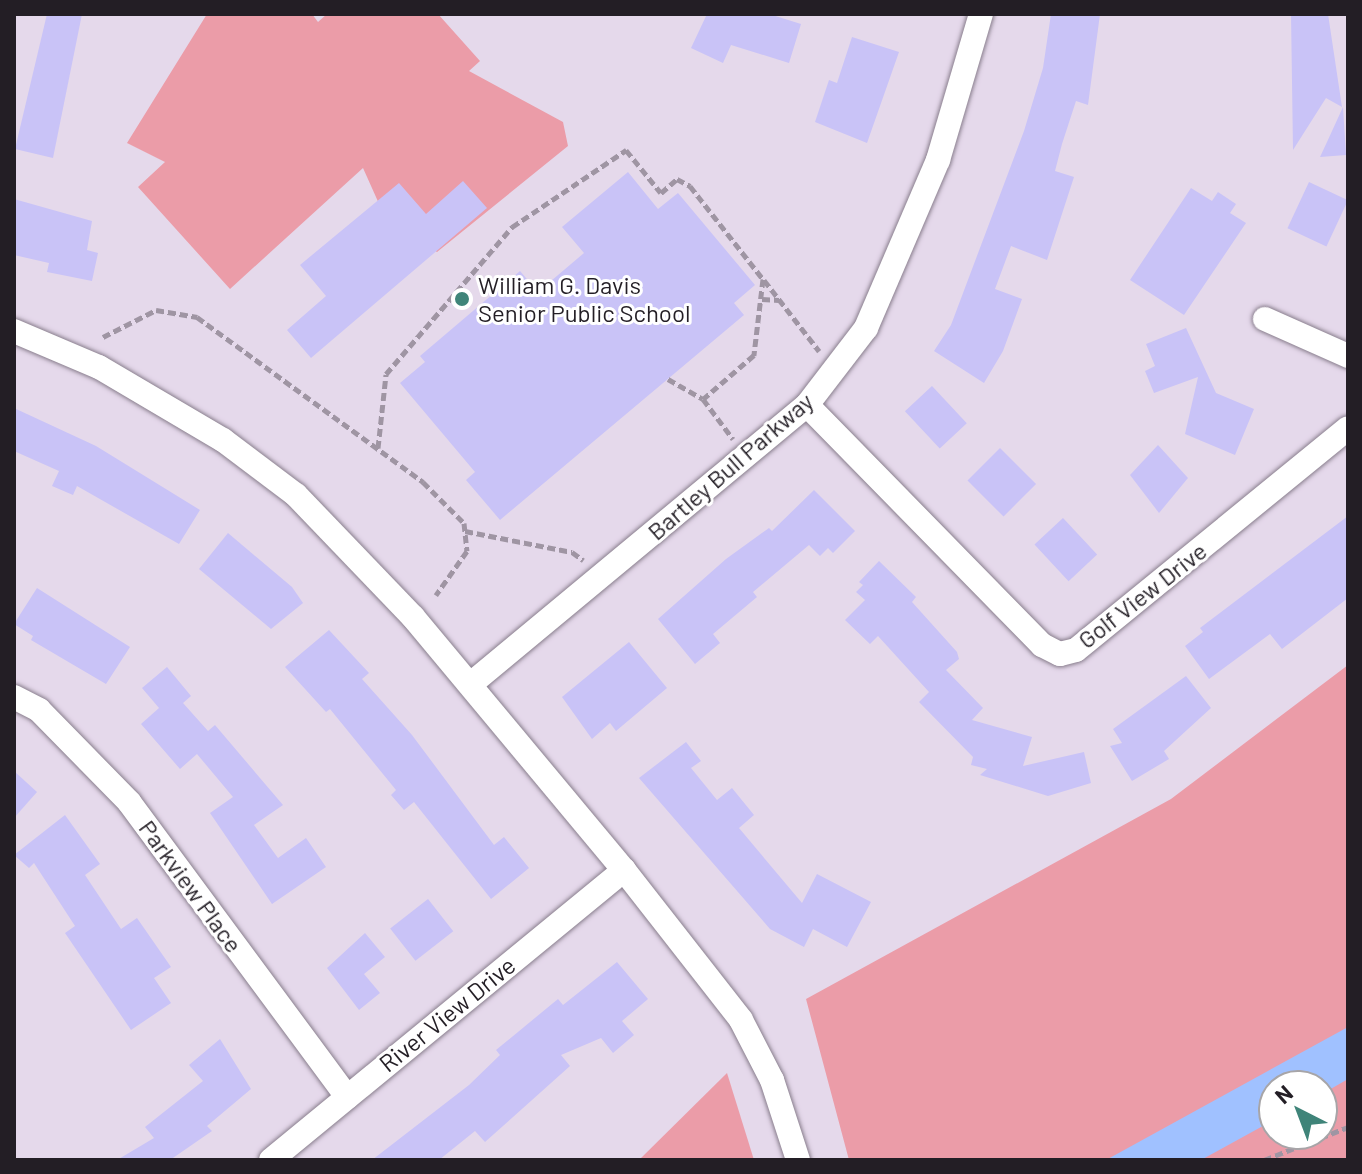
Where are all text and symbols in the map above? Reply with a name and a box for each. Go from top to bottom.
place label: William G. Davis Senior Public School [478,271,691,327]
marker: William G. Davis Senior Public School [453,290,471,308]
street label: Bartley Bull Parkway [641,386,819,546]
street label: Golf View Drive [1072,536,1212,654]
street label: Parkview Place [133,814,249,958]
street label: River View Drive [373,950,521,1078]
north arrow [1258,1070,1338,1150]
text: N [1269,1079,1297,1108]

